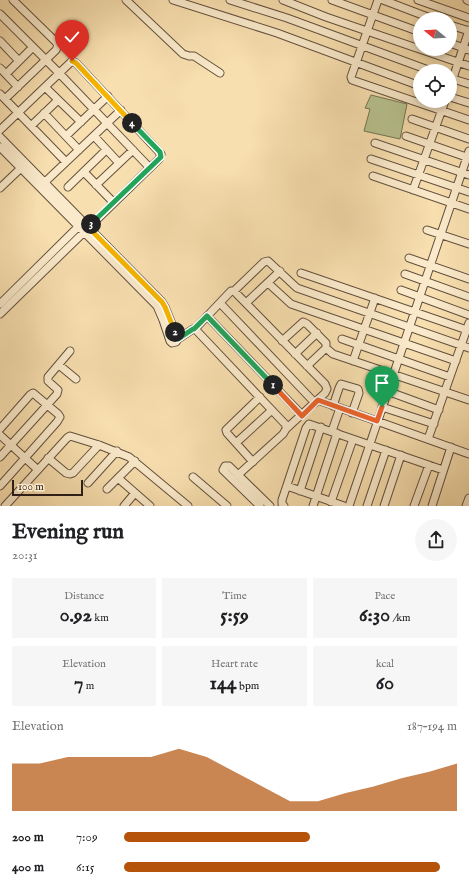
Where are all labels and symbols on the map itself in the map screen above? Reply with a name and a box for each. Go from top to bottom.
north arrow [413,12,457,56]
pin [55,20,89,61]
pin: 4 [122,113,142,133]
pin: 3 [81,214,101,234]
pin: 2 [165,322,185,342]
pin [365,366,399,407]
pin: 1 [263,375,283,395]
scale bar [12,478,83,497]

